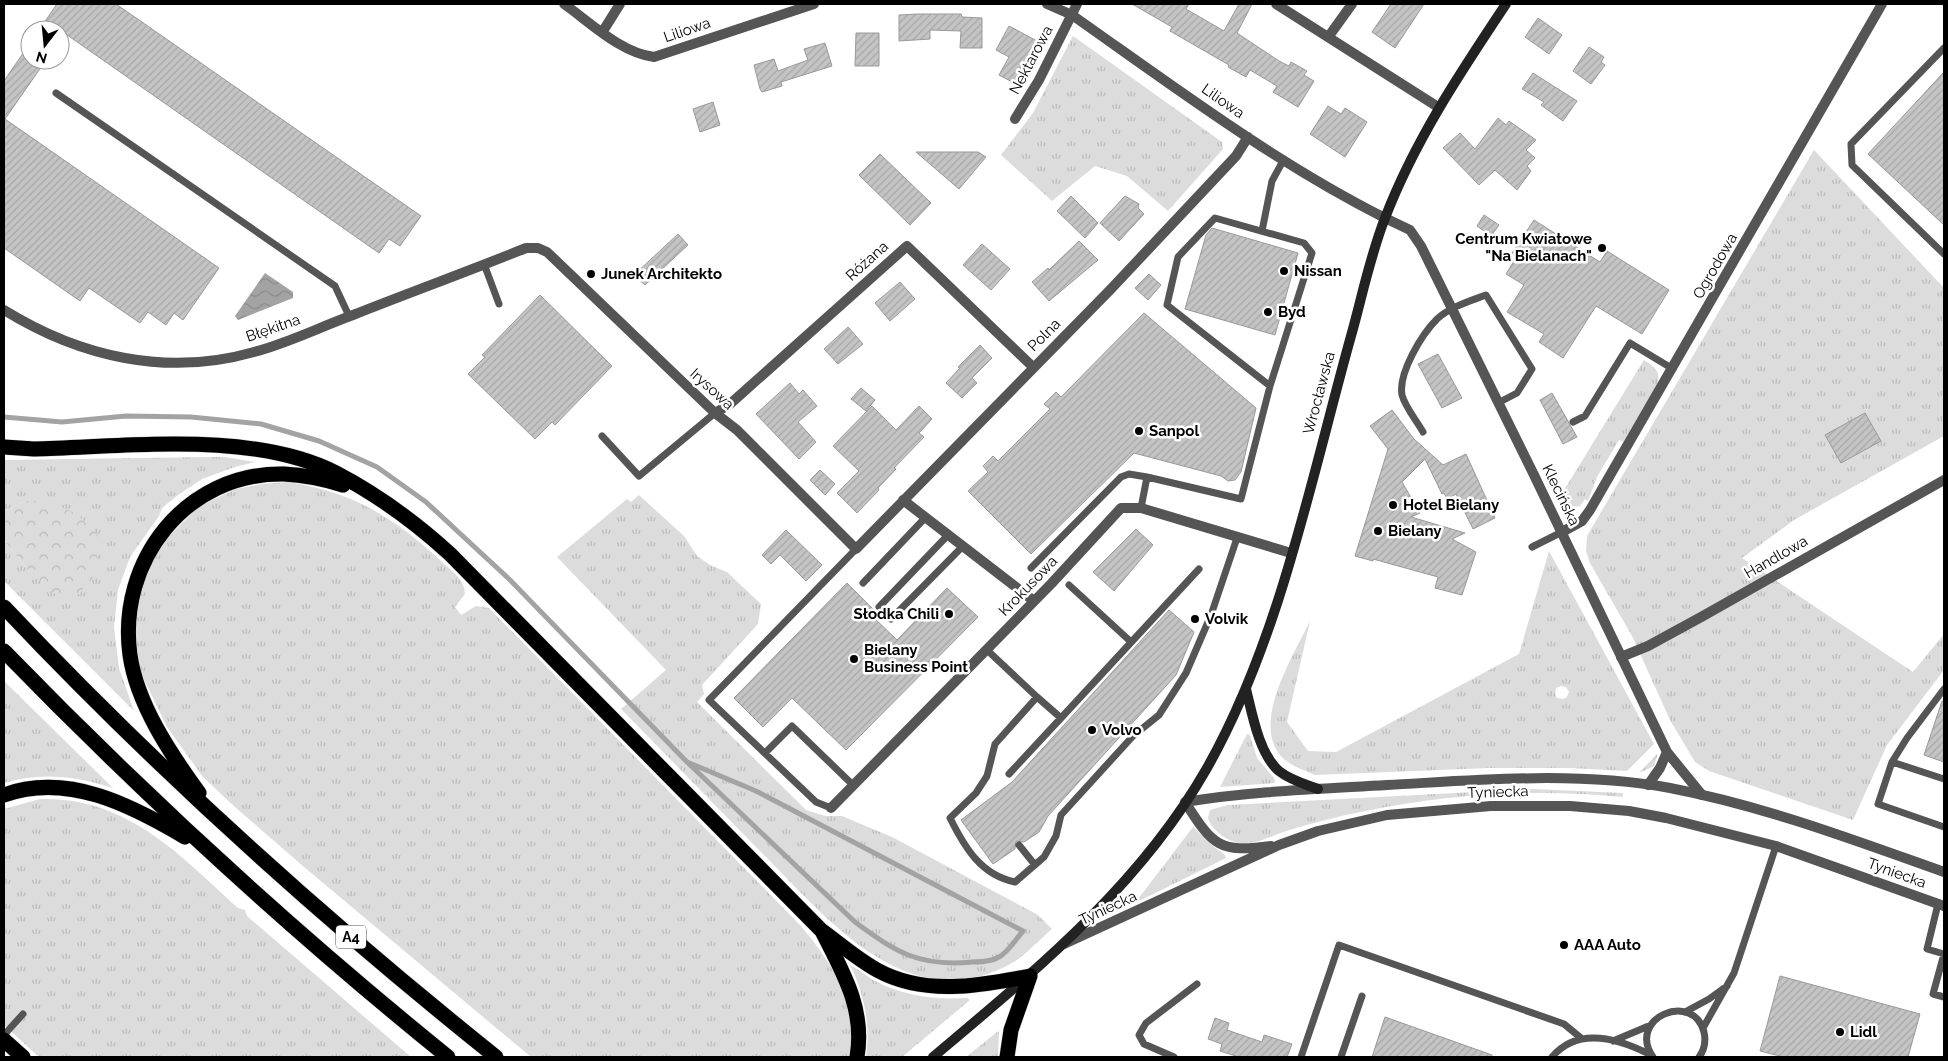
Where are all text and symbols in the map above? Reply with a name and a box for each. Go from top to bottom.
street label: Liliowa [661,14,713,46]
north arrow [20,20,70,70]
street label: Nektarowa [1005,23,1057,97]
text: N [34,48,49,67]
street label: Liliowa [1198,80,1248,122]
place label: Centrum Kwiatowe "Na Bielanach" [1455,230,1592,265]
street label: Ogrodowa [1689,230,1741,302]
street label: Różana [842,237,892,285]
marker: Centrum Kwiatowe "Na Bielanach" [1596,242,1608,254]
place label: Nissan [1294,262,1342,280]
place label: Junek Architekto [601,265,722,283]
marker: Nissan [1278,265,1290,277]
marker: Junek Architekto [585,268,597,280]
place label: Byd [1278,303,1306,321]
marker: Byd [1262,306,1274,318]
street label: Błękitna [243,310,303,346]
street label: Polna [1024,315,1064,355]
street label: Wrocławska [1299,350,1339,436]
street label: Irysowa [686,365,738,413]
place label: Sanpol [1149,422,1199,440]
marker: Sanpol [1133,425,1145,437]
street label: Klecińska [1538,461,1584,529]
place label: Hotel Bielany [1403,496,1500,514]
marker: Hotel Bielany [1387,499,1399,511]
place label: Bielany [1388,522,1442,540]
marker: Bielany [1372,525,1384,537]
street label: Handlowa [1741,532,1811,582]
street label: Krokusowa [995,552,1061,620]
place label: Słodka Chili [854,605,939,623]
marker: Słodka Chili [943,608,955,620]
place label: Volvik [1205,610,1249,628]
marker: Volvik [1189,613,1201,625]
place label: Bielany Business Point [864,641,968,676]
marker: Bielany Business Point [848,653,860,665]
place label: Volvo [1102,721,1142,739]
marker: Volvo [1086,724,1098,736]
street label: Tyniecka [1467,782,1529,802]
street label: Tyniecka [1865,854,1929,892]
street label: Tyniecka [1076,887,1140,929]
road number: A4 [336,926,366,949]
place label: AAA Auto [1574,936,1641,954]
marker: AAA Auto [1558,939,1570,951]
place label: Lidl [1850,1023,1877,1041]
marker: Lidl [1834,1026,1846,1038]

